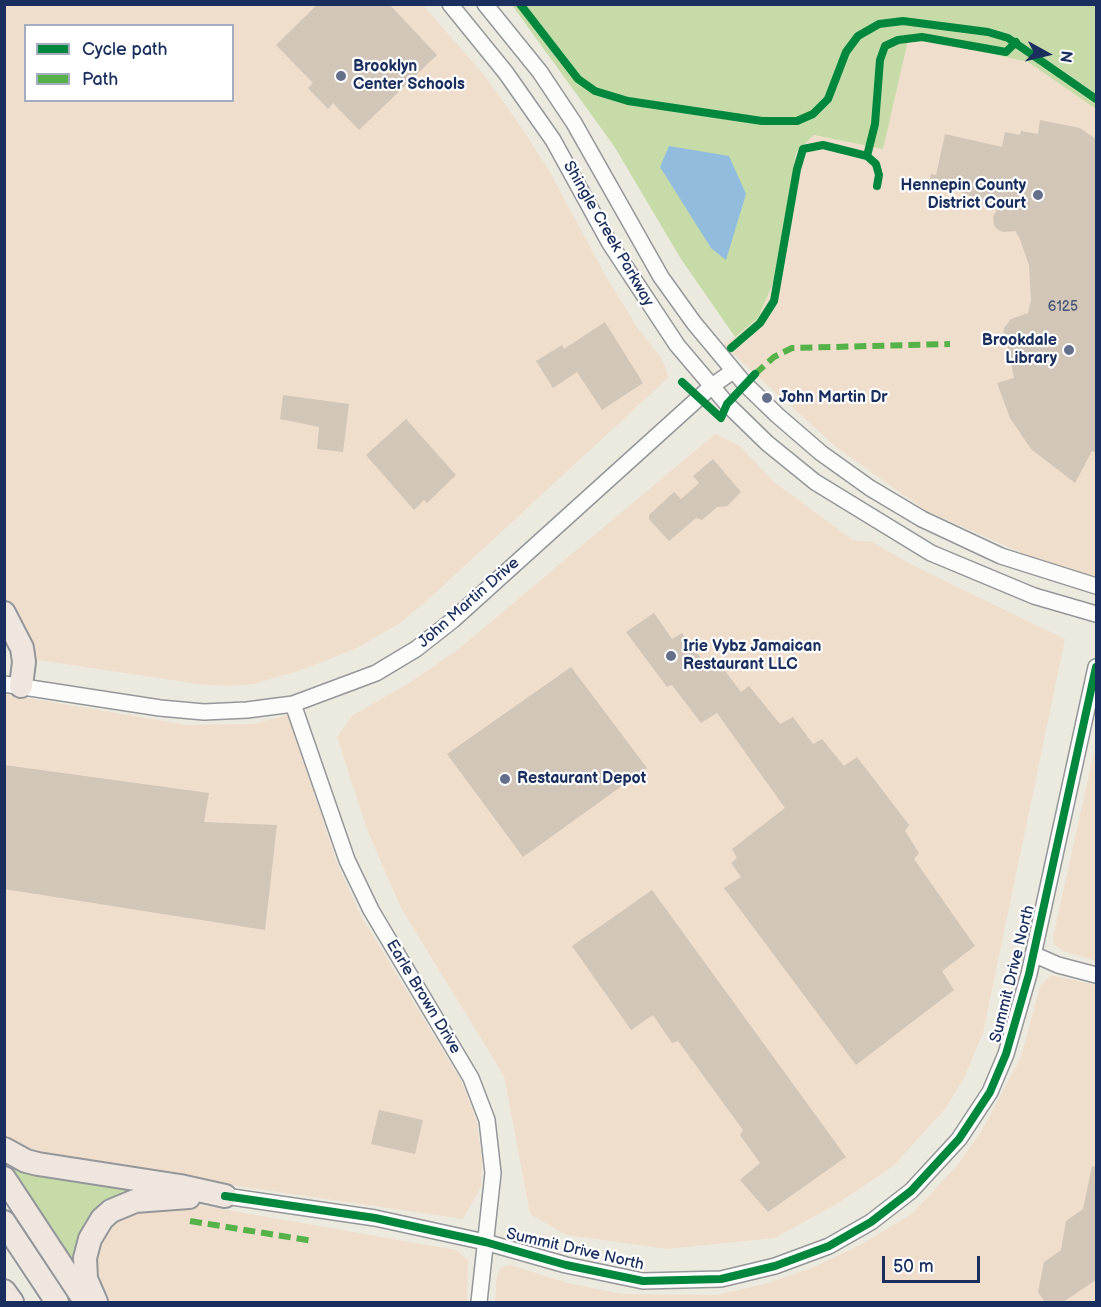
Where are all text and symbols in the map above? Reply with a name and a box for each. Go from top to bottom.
legend [24,24,234,102]
north arrow [1017,24,1077,84]
text: Cycle path [82,39,168,60]
text: N [1055,49,1076,64]
place label: Brooklyn Center Schools [353,57,465,95]
text: Path [82,69,118,90]
marker: Brooklyn Center Schools [334,69,348,83]
street label: Shingle Creek Parkway [558,158,658,310]
place label: Hennepin County District Court [900,176,1026,214]
marker: Hennepin County District Court [1031,188,1045,202]
house number: 6125 [1048,299,1078,315]
place label: Brookdale Library [982,331,1057,369]
marker: Brookdale Library [1062,343,1076,357]
place label: John Martin Dr [779,388,888,408]
marker: John Martin Dr [760,391,774,405]
street label: John Martin Drive [414,554,524,652]
place label: Irie Vybz Jamaican Restaurant LLC [683,637,821,675]
marker: Irie Vybz Jamaican Restaurant LLC [664,649,678,663]
place label: Restaurant Depot [517,769,646,789]
marker: Restaurant Depot [498,772,512,786]
street label: Summit Drive North [987,903,1039,1045]
street label: Earle Brown Drive [381,936,465,1058]
street label: Summit Drive North [504,1225,646,1275]
scale bar [885,1244,982,1282]
text: 50 m [893,1256,934,1277]

